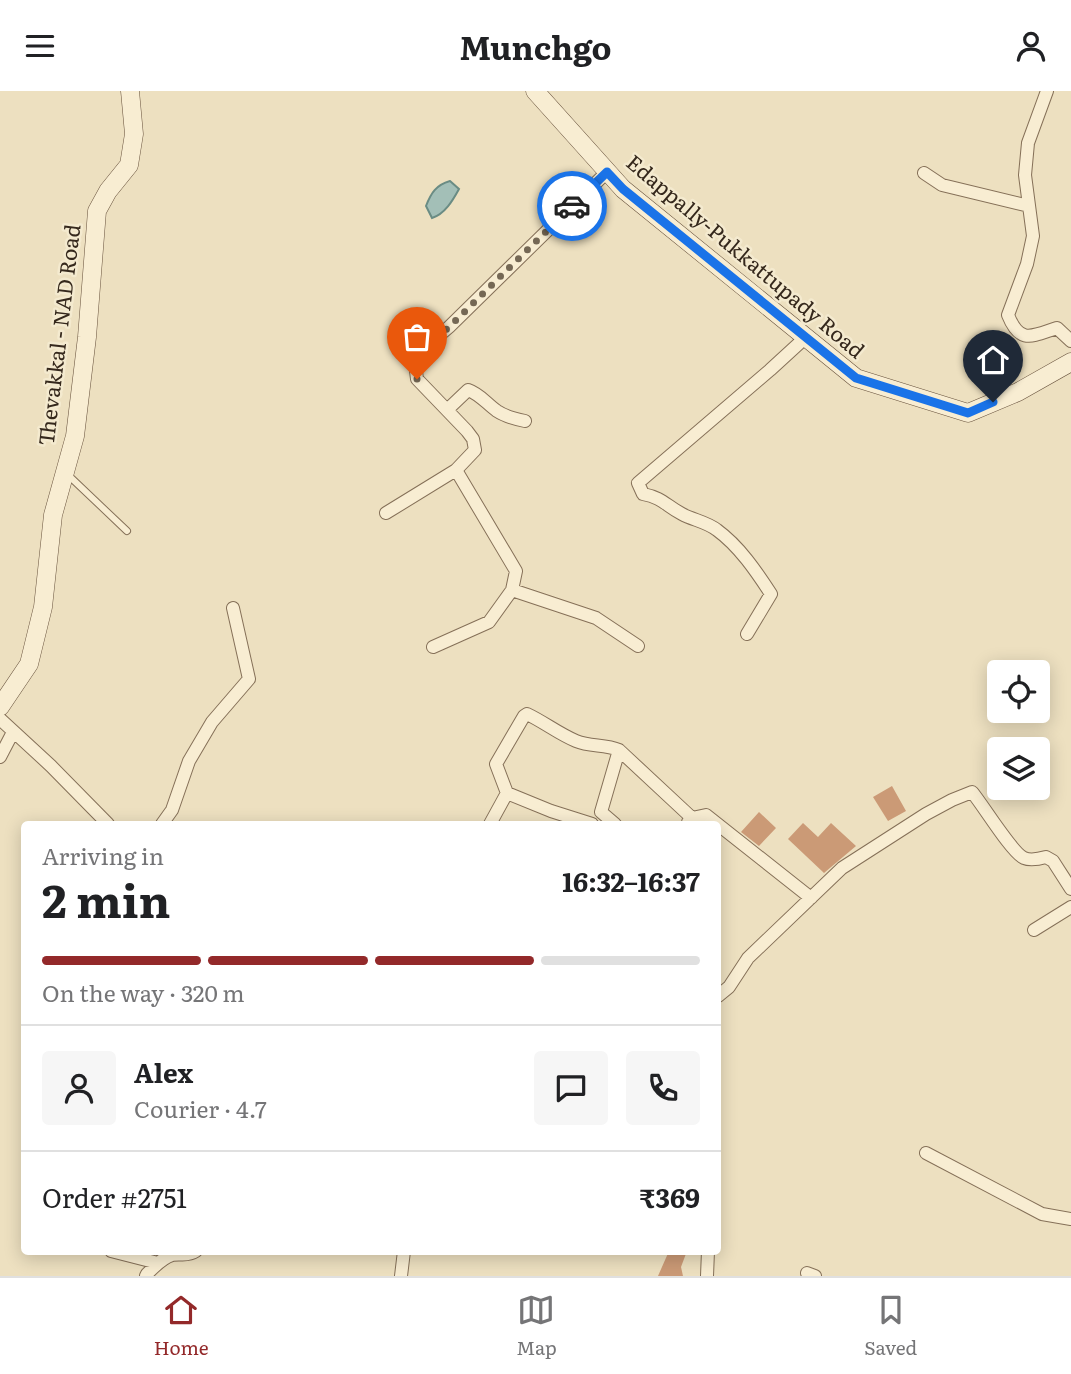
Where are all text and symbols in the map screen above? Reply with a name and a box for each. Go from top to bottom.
text: Munchgo [459,22,612,70]
icon: menu [21,27,59,65]
icon: person [1012,27,1050,65]
street label: Edappally-Pukkattupady Road [621,146,873,364]
courier [537,171,607,241]
icon: car [553,187,591,225]
street label: Thevakkal - NAD Road [29,222,86,447]
pin [387,307,447,379]
icon: bag [398,318,436,356]
pin [963,330,1023,402]
icon: home [974,341,1012,379]
map controls [987,660,1050,800]
button: locate [987,660,1050,723]
button: layers [987,737,1050,800]
text: Arriving in [42,838,164,872]
text: 16:32–16:37 [562,861,700,900]
text: 2 min [42,864,171,932]
text: On the way · 320 m [42,975,245,1009]
button: person [42,1051,116,1125]
button: chat [534,1051,608,1125]
button: phone [626,1051,700,1125]
text: Alex [134,1052,193,1091]
text: Courier · 4.7 [134,1091,267,1125]
text: Order #2751 [42,1177,187,1216]
text: ₹369 [639,1177,700,1216]
tab: Home [154,1291,209,1361]
tab: Map [516,1291,557,1361]
tab: Saved [864,1291,917,1361]

